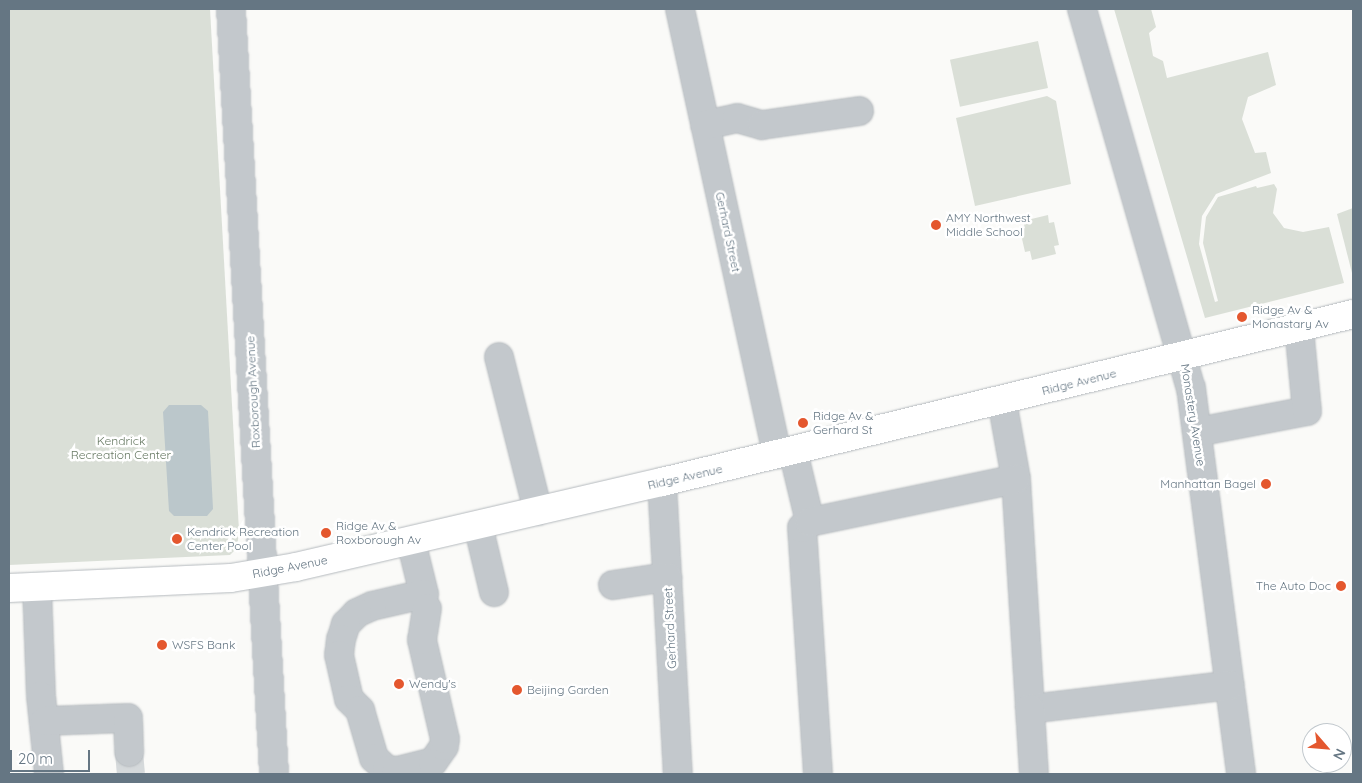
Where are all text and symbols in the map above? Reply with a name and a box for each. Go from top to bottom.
street label: Gerhard Street [712,191,744,273]
place label: AMY Northwest Middle School [946,211,1031,239]
marker: AMY Northwest Middle School [930,219,942,231]
place label: Ridge Av & Monastary Av [1252,303,1329,331]
marker: Ridge Av & Monastary Av [1236,311,1248,323]
street label: Roxborough Avenue [243,336,263,448]
street label: Monastery Avenue [1178,363,1208,467]
street label: Ridge Avenue [1040,366,1118,398]
place label: Ridge Av & Gerhard St [813,409,873,437]
marker: Ridge Av & Gerhard St [797,417,809,429]
park label: Kendrick Recreation Center [71,434,171,462]
street label: Ridge Avenue [646,461,724,493]
place label: Manhattan Bagel [1160,477,1256,491]
marker: Manhattan Bagel [1260,478,1272,490]
place label: Ridge Av & Roxborough Av [336,519,421,547]
place label: Kendrick Recreation Center Pool [187,525,299,553]
marker: Ridge Av & Roxborough Av [320,527,332,539]
marker: Kendrick Recreation Center Pool [171,533,183,545]
street label: Ridge Avenue [251,553,329,581]
place label: The Auto Doc [1256,579,1331,593]
marker: The Auto Doc [1335,580,1347,592]
street label: Gerhard Street [661,587,679,669]
place label: WSFS Bank [172,638,235,652]
marker: WSFS Bank [156,639,168,651]
place label: Wendy's [409,677,456,691]
marker: Wendy's [393,678,405,690]
place label: Beijing Garden [527,683,609,697]
marker: Beijing Garden [511,684,523,696]
north arrow [1302,723,1352,773]
scale bar [12,740,92,772]
text: N [1329,746,1350,763]
text: 20 m [18,749,53,768]

